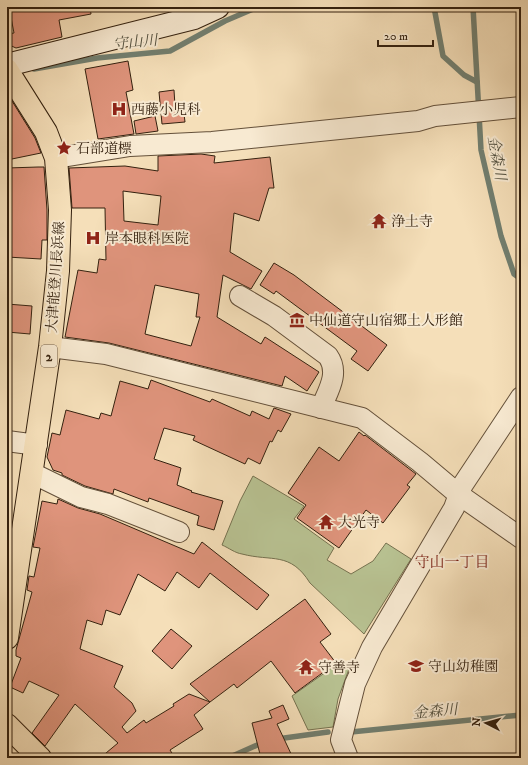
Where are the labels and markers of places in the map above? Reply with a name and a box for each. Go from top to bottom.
hospital icon: 西藤小児科 [110,100,128,118]
place label: 西藤小児科 [131,101,201,119]
place icon: 石部道標 [55,139,73,157]
place label: 石部道標 [76,140,132,158]
temple icon: 浄土寺 [370,212,388,230]
place label: 浄土寺 [391,213,433,231]
hospital icon: 岸本眼科医院 [84,229,102,247]
place label: 岸本眼科医院 [105,230,189,248]
museum icon: 中仙道守山宿郷土人形館 [288,311,306,329]
place label: 中仙道守山宿郷土人形館 [309,312,463,330]
temple icon: 大光寺 [317,513,335,531]
place label: 大光寺 [338,514,380,532]
school or university icon: 守山幼稚園 [407,657,425,675]
temple icon: 守善寺 [297,658,315,676]
place label: 守山幼稚園 [428,658,498,676]
place label: 守善寺 [318,659,360,677]

